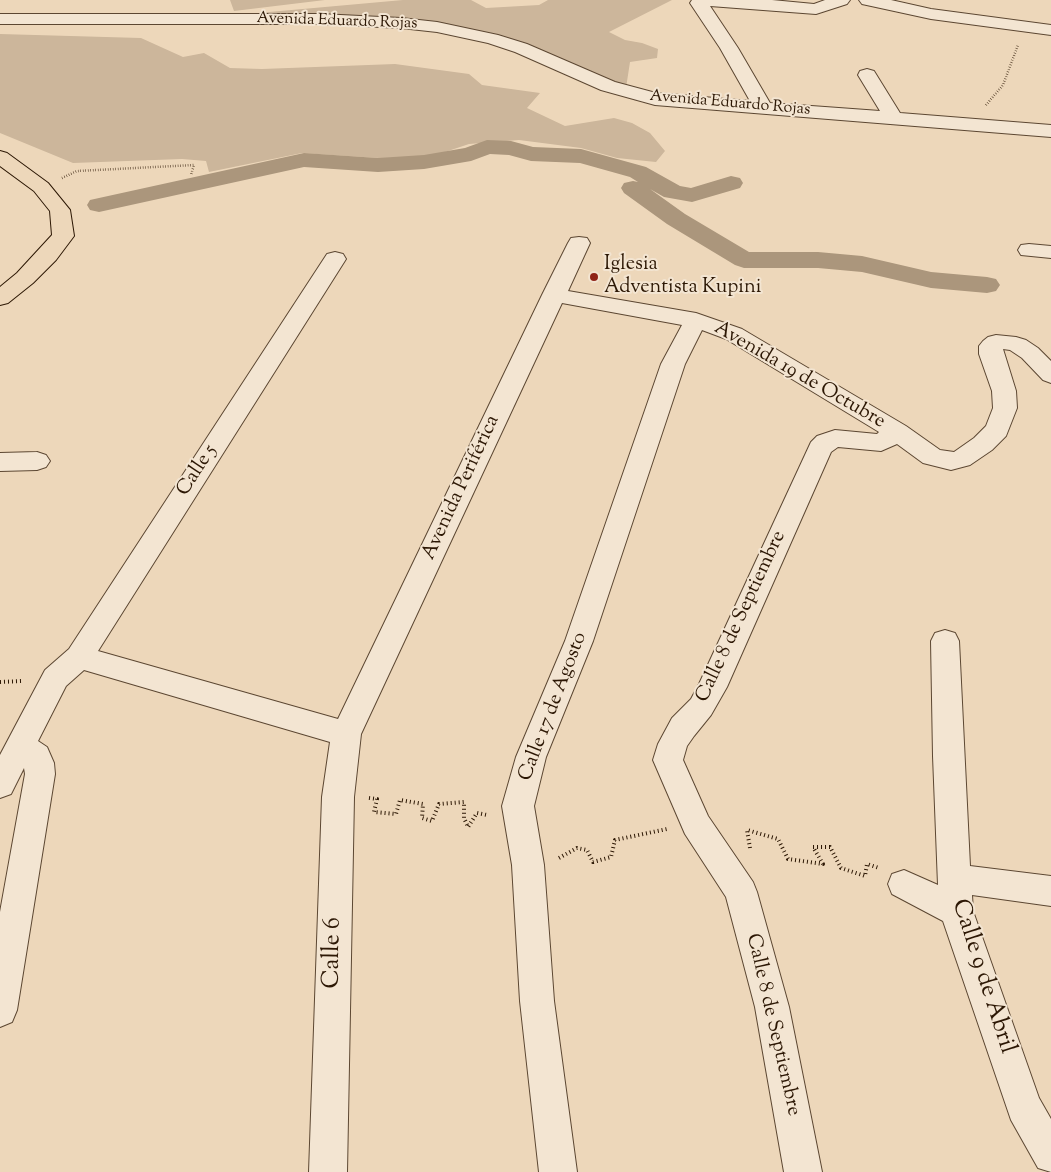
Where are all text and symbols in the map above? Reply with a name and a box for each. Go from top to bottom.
street label: Avenida Eduardo Rojas [256,10,418,34]
street label: Avenida Eduardo Rojas [649,87,811,121]
place label: Iglesia Adventista Kupini [604,254,761,301]
marker: Iglesia Adventista Kupini [588,271,600,283]
street label: Avenida 19 de Octubre [709,317,889,435]
street label: Avenida Periférica [418,412,506,564]
street label: Calle 5 [173,441,223,501]
street label: Calle 8 de Septiembre [692,527,792,707]
street label: Calle 17 de Agosto [515,629,593,785]
street label: Calle 9 de Abril [943,896,1021,1058]
street label: Calle 6 [319,917,349,989]
street label: Calle 8 de Septiembre [739,931,805,1119]

